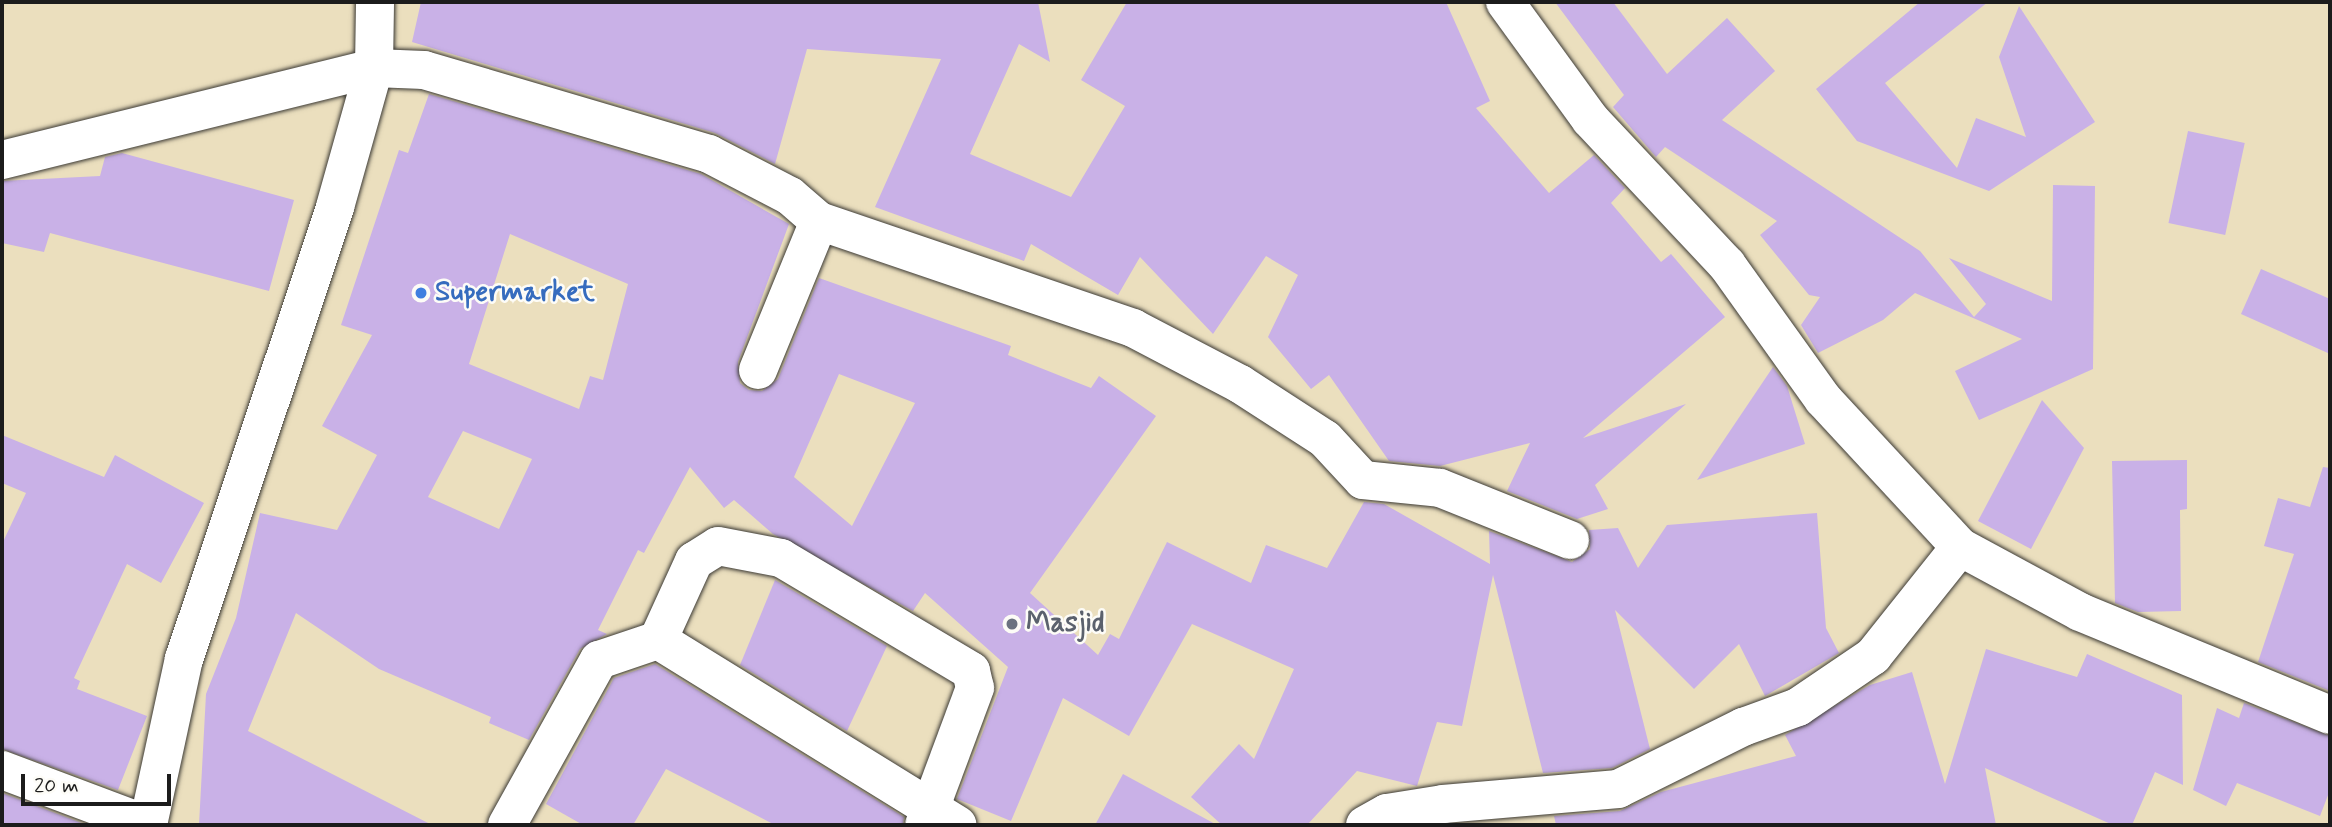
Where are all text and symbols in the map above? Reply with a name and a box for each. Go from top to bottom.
place label: Supermarket [435,276,595,310]
marker: Supermarket [413,285,429,301]
place label: Masjid [1026,607,1105,641]
marker: Masjid [1004,616,1020,632]
scale bar [24,760,175,804]
text: 20 m [34,772,79,800]

